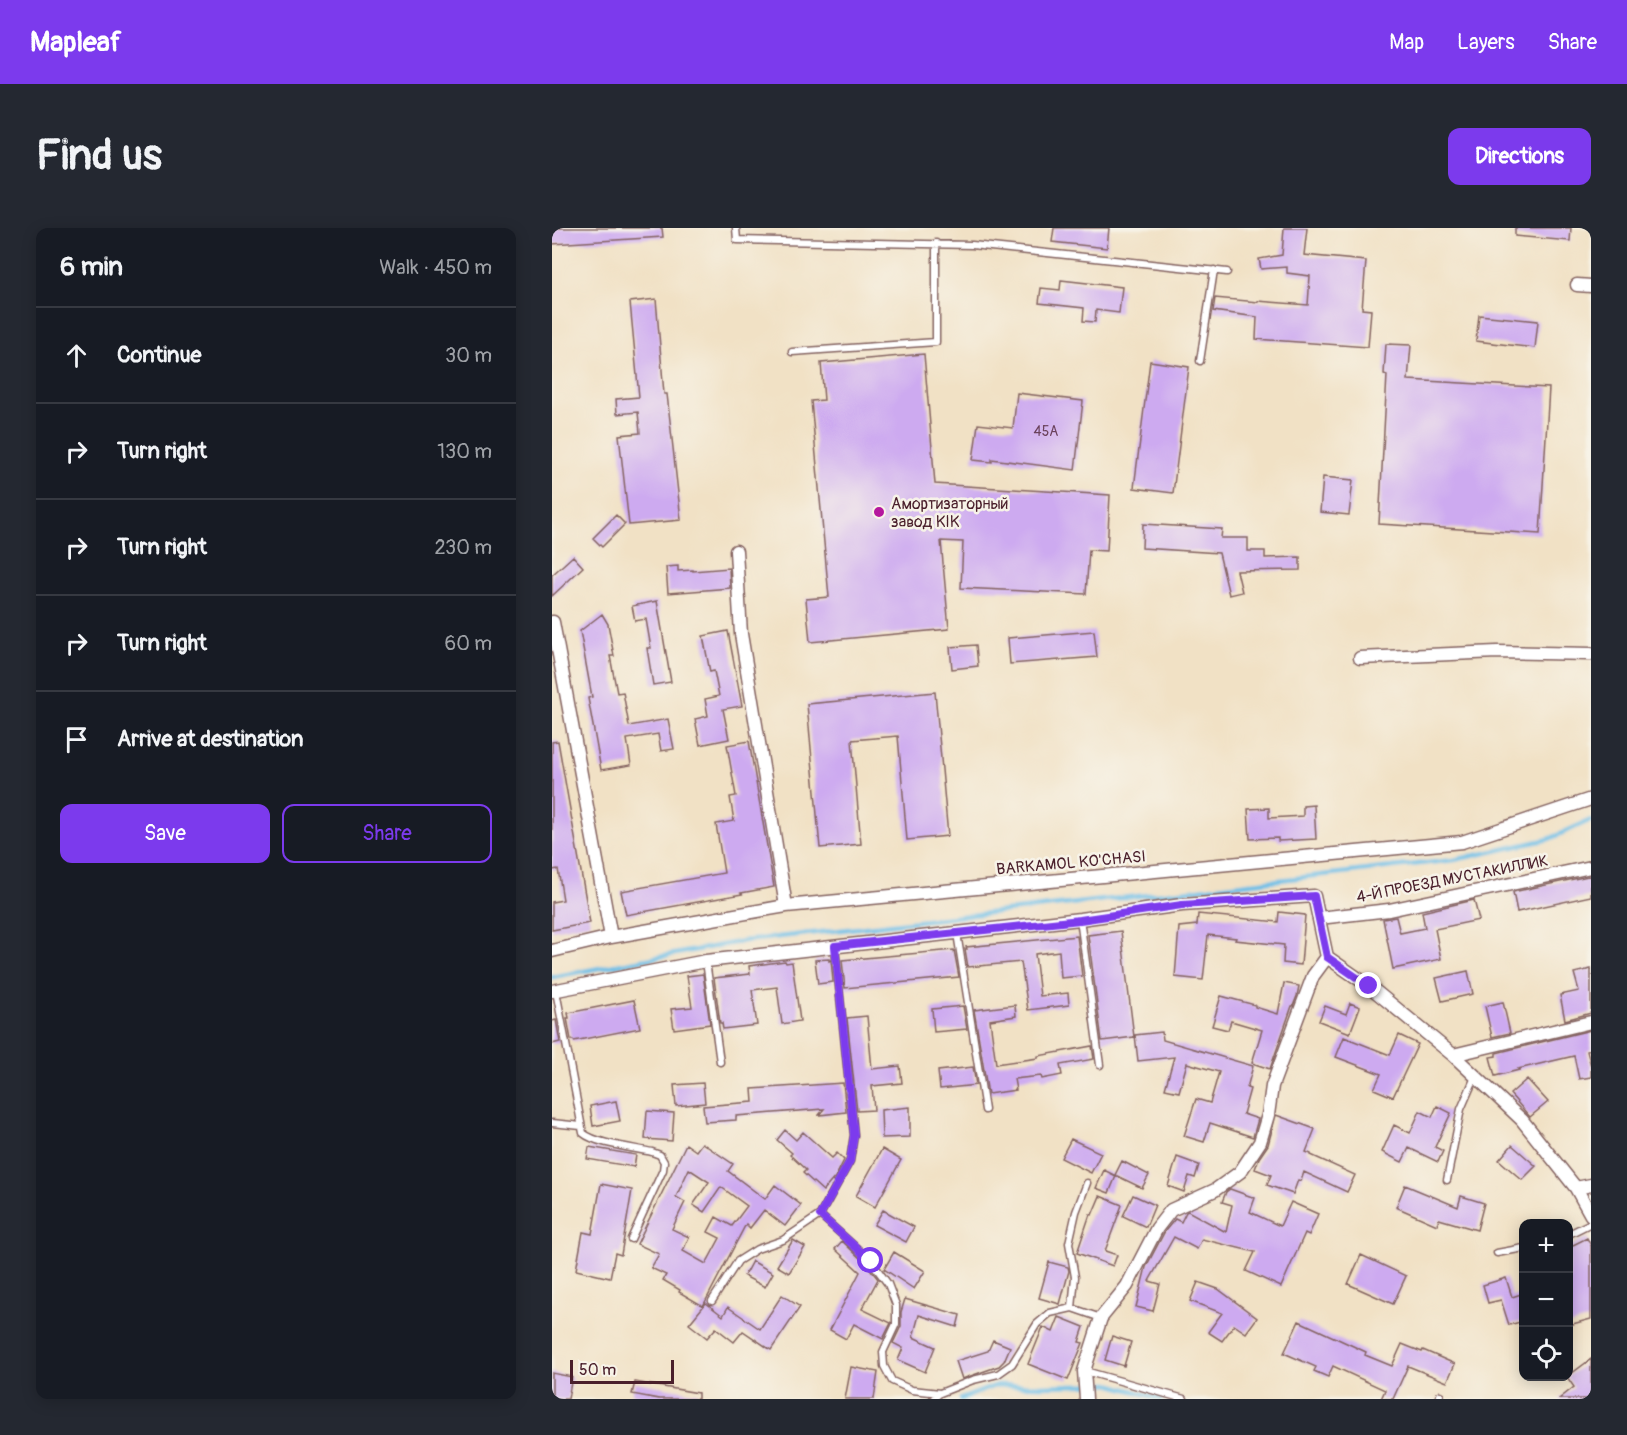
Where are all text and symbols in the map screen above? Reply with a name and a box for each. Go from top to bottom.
text: Mapleaf [30,25,121,60]
text: Map [1389,29,1424,56]
text: Layers [1457,29,1515,56]
text: Share [1548,29,1597,56]
button: Directions [1448,128,1591,185]
text: Find us [36,130,162,182]
text: 6 min [60,251,123,283]
text: Walk · 450 m [379,255,492,280]
icon: ahead [60,339,93,372]
text: Continue [117,341,201,369]
text: 30 m [445,343,492,368]
house number: 45A [1034,423,1058,440]
icon: right [60,435,93,468]
text: Turn right [117,437,207,465]
text: 130 m [437,439,492,464]
place label: Амортизаторный завод KIK [891,494,1008,532]
marker: Амортизаторный завод KIK [872,505,886,519]
icon: right [60,531,93,564]
text: Turn right [117,533,207,561]
text: 230 m [435,535,492,560]
icon: right [60,627,93,660]
text: Turn right [117,629,207,657]
text: 60 m [445,631,492,656]
icon: arrive [60,723,93,756]
text: Arrive at destination [117,725,303,753]
button: Save [60,804,270,863]
button: Share [282,804,492,863]
street label: BARKAMOL KO'CHASI [995,846,1147,880]
street label: 4-Й ПРОЕЗД МУСТАКИЛЛИК [1355,851,1550,907]
route end [1355,972,1381,998]
map controls [1519,1219,1573,1381]
button: + [1519,1219,1573,1273]
route start [857,1247,883,1273]
button: − [1519,1273,1573,1327]
button: locate [1519,1327,1573,1381]
scale bar [570,1357,674,1384]
text: 50 m [579,1360,616,1380]

